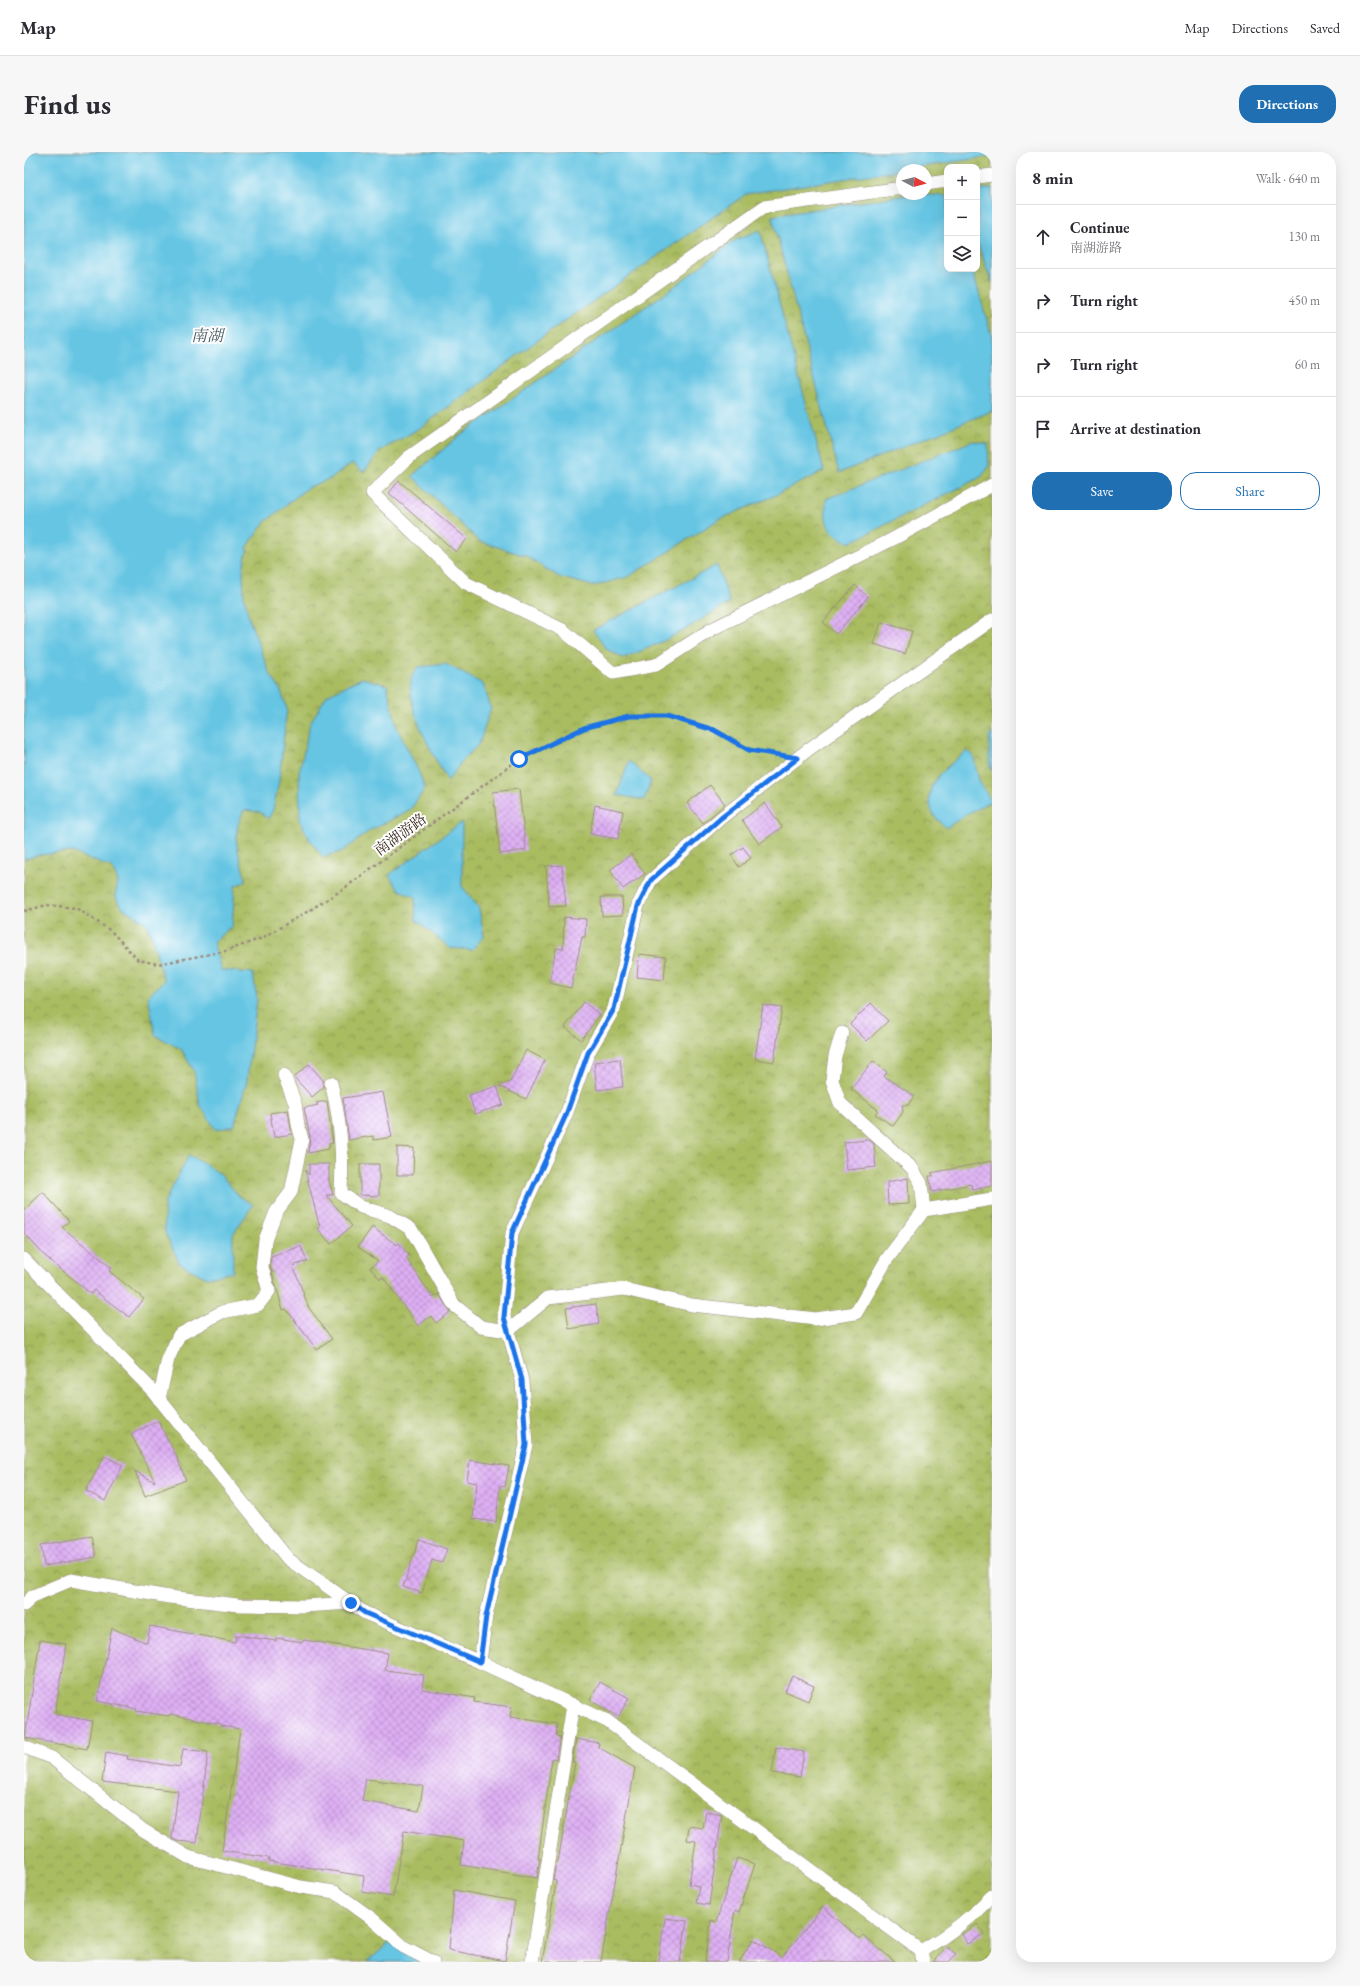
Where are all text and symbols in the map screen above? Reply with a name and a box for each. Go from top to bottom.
text: Map [20,15,56,40]
text: Map [1184,19,1210,37]
text: Directions [1232,19,1288,37]
text: Saved [1310,19,1340,37]
button: Directions [1239,85,1336,123]
text: Find us [24,86,111,122]
north arrow [896,164,932,200]
map controls [944,164,980,272]
button: + [944,164,980,200]
text: 8 min [1032,167,1073,189]
text: Walk · 640 m [1256,170,1320,187]
button: − [944,200,980,236]
text: Continue [1070,218,1130,237]
icon: ahead [1032,226,1054,248]
text: 130 m [1289,228,1320,245]
button: layers [944,236,980,272]
text: 南湖游路 [1070,239,1122,256]
icon: right [1032,290,1054,312]
text: Turn right [1070,291,1138,310]
text: 450 m [1289,292,1320,309]
water label: 南湖 [191,325,226,346]
icon: right [1032,354,1054,376]
text: Turn right [1070,355,1138,374]
text: 60 m [1295,356,1320,373]
icon: arrive [1032,418,1054,440]
text: Arrive at destination [1070,419,1201,438]
button: Save [1032,472,1172,510]
button: Share [1180,472,1320,510]
route start [510,750,528,768]
street label: 南湖游路 [370,809,430,859]
route end [342,1594,360,1612]

